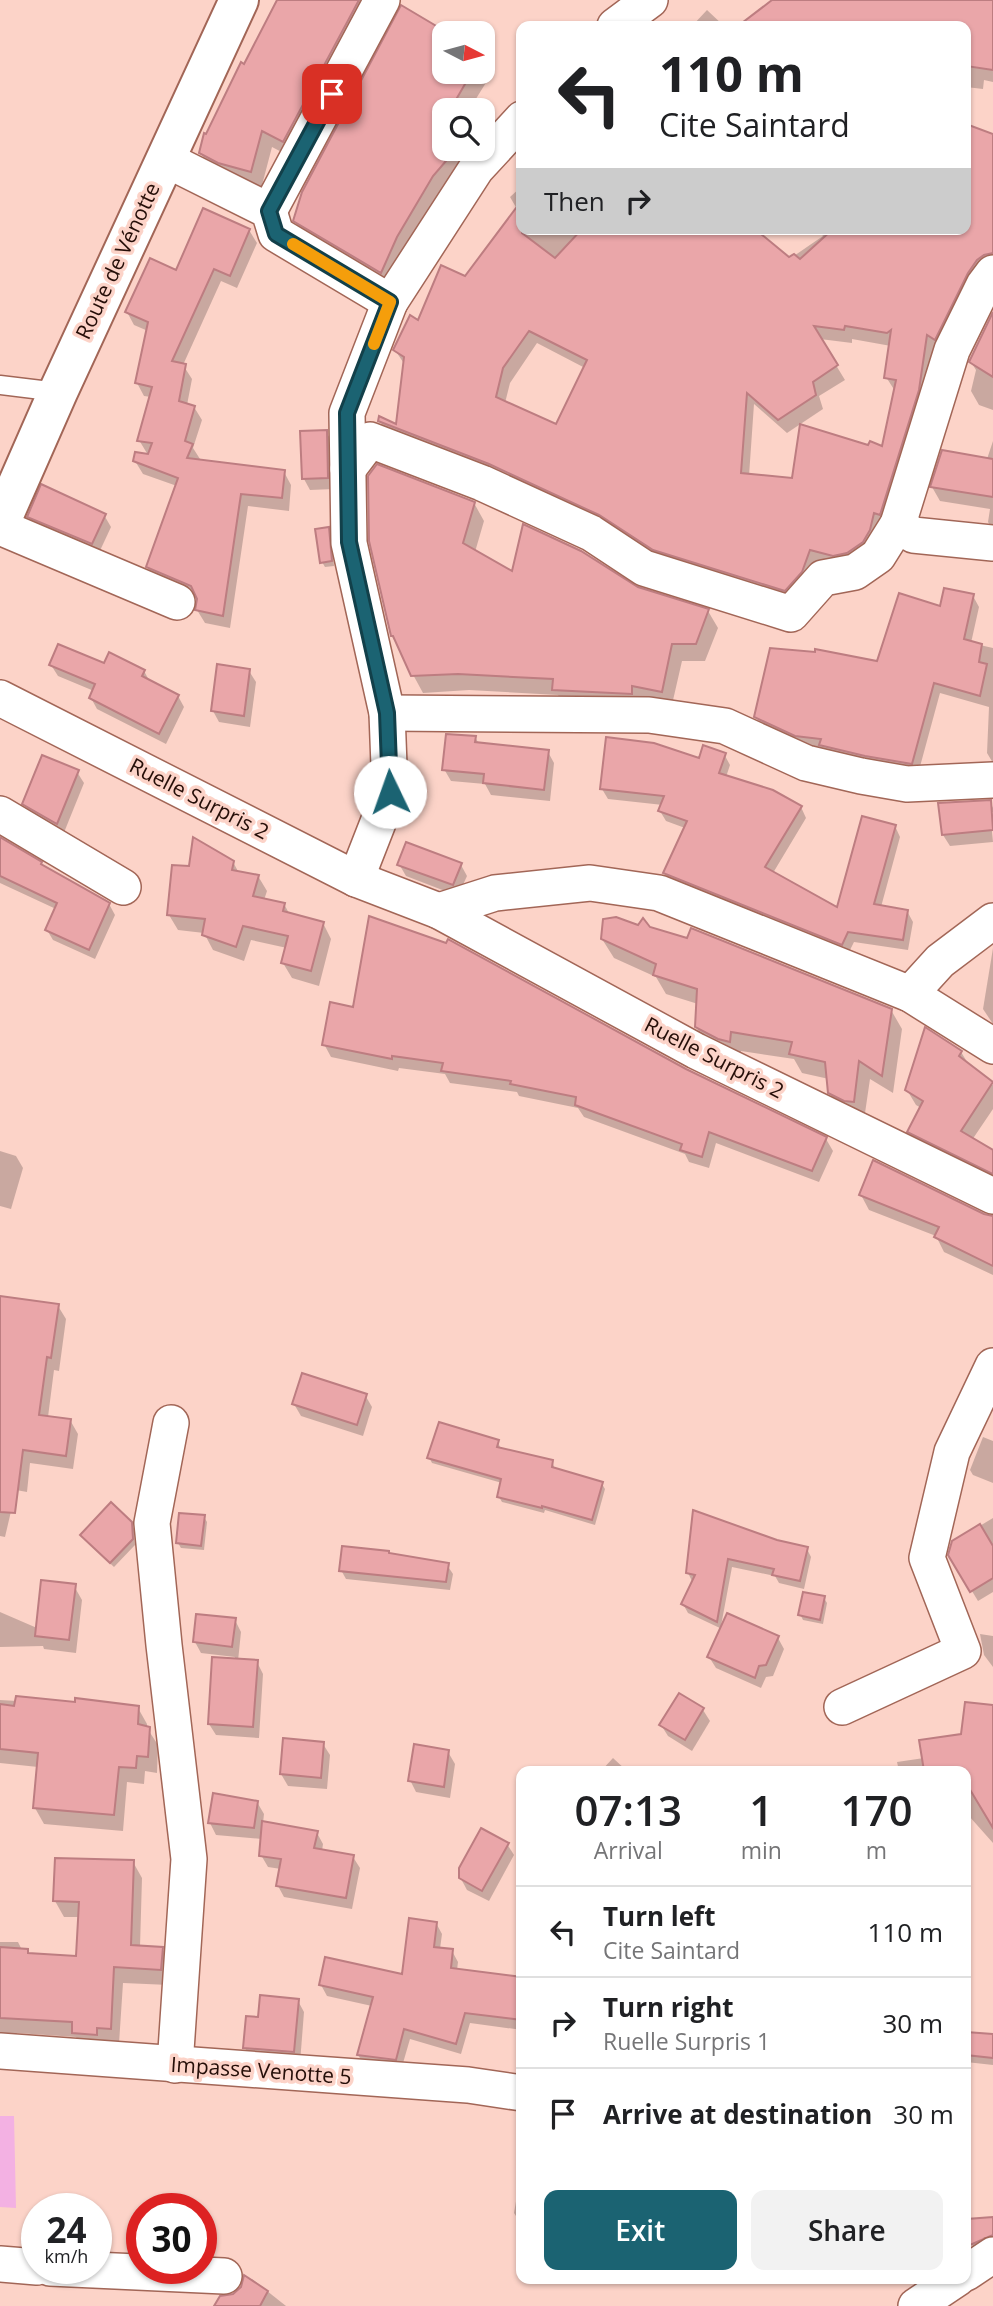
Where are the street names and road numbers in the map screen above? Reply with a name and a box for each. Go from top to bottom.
street label: Route de Vénotte [69,178,166,343]
street label: Ruelle Surpris 2 [125,751,274,845]
street label: Ruelle Surpris 2 [640,1010,789,1104]
street label: Impasse Venotte 5 [170,2050,352,2090]

